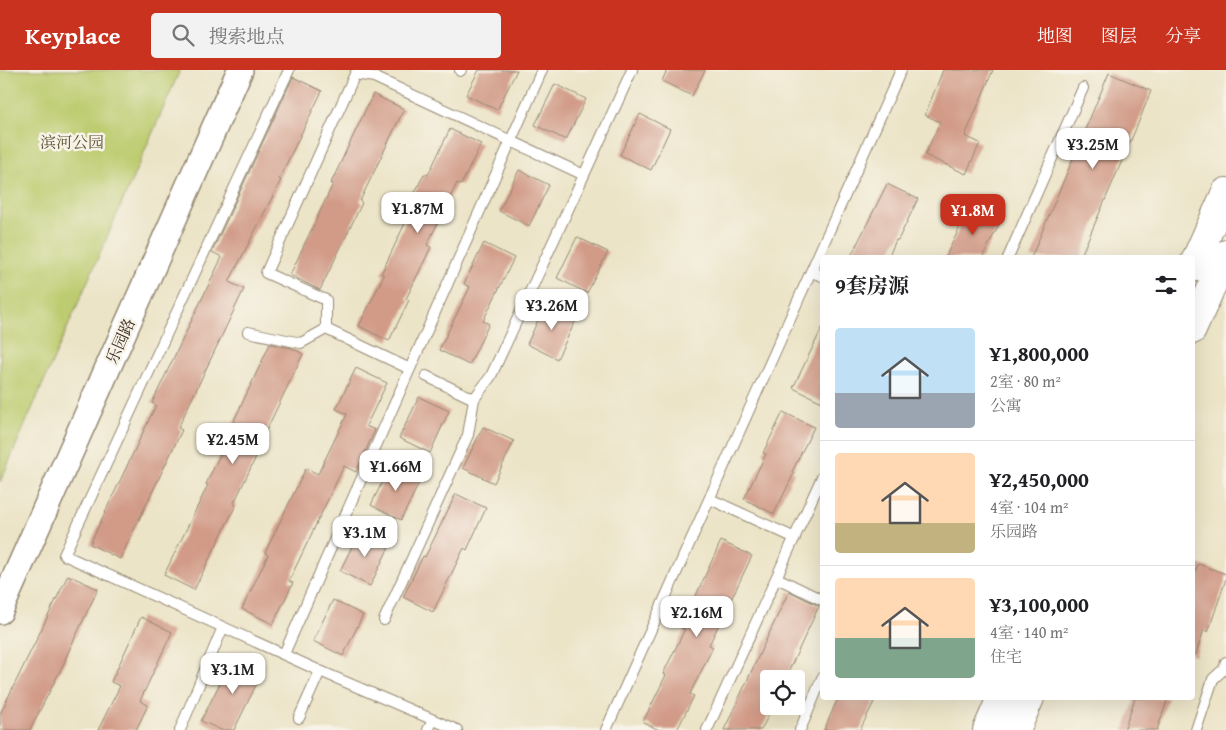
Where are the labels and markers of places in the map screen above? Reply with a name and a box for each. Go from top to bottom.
pin: ¥3.25M [1052,128,1134,170]
pin: ¥1.87M [377,191,459,234]
pin: ¥1.8M [938,194,1008,236]
pin: ¥3.26M [511,288,593,331]
pin: ¥2.45M [192,422,274,465]
pin: ¥1.66M [355,450,437,492]
pin: ¥3.1M [330,516,400,558]
pin: ¥2.16M [656,596,738,638]
pin: ¥3.1M [198,652,268,695]

